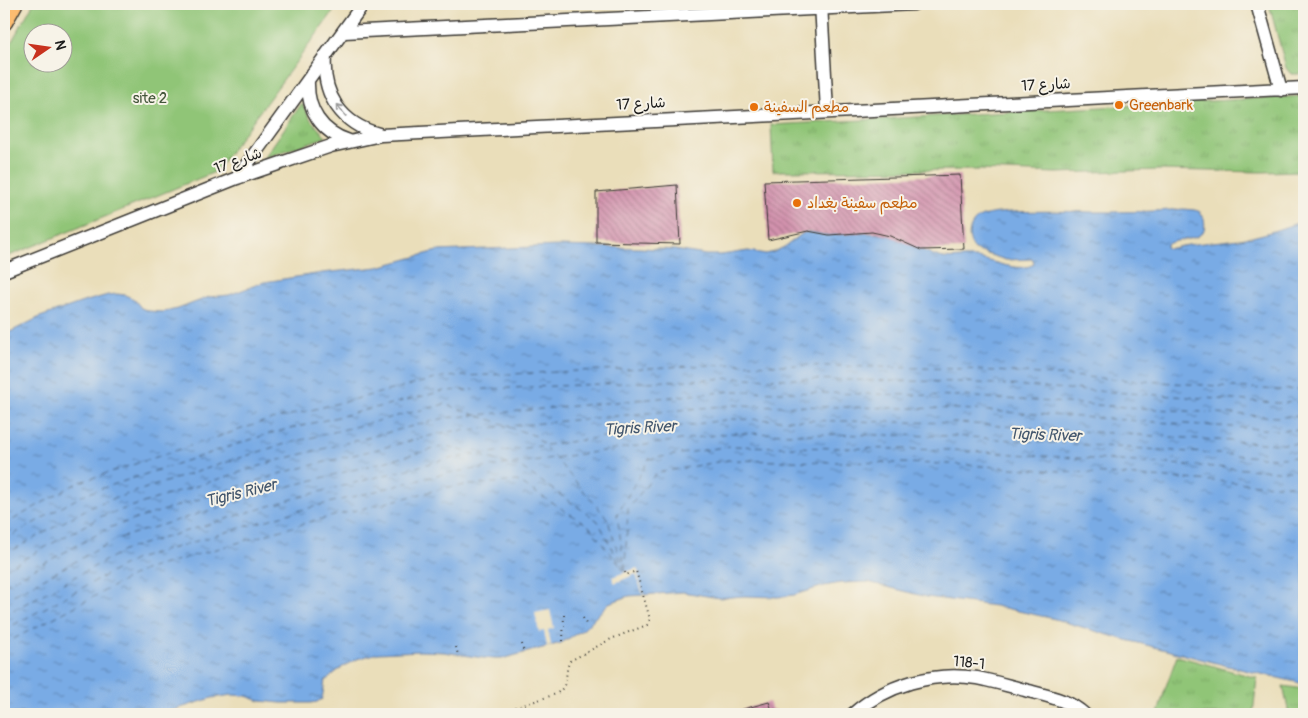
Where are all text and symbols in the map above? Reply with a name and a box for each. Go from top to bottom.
north arrow [22,22,72,72]
text: N [51,39,70,52]
street label: شارع 17 [1021,74,1071,96]
park label: site 2 [133,89,167,108]
street label: شارع 17 [616,93,666,115]
place label: Greenbark [1129,96,1194,115]
place label: مطعم السفينة [764,98,849,119]
marker: Greenbark [1113,99,1125,111]
marker: مطعم السفينة [748,101,760,113]
one-way arrow [335,104,346,117]
street label: شارع 17 [211,144,265,178]
place label: مطعم سفينة بغداد [807,194,917,215]
marker: مطعم سفينة بغداد [791,197,803,209]
water label: Tigris River [603,416,679,440]
water label: Tigris River [1008,424,1084,446]
water label: Tigris River [203,474,281,511]
street label: 118-1 [952,652,986,674]

